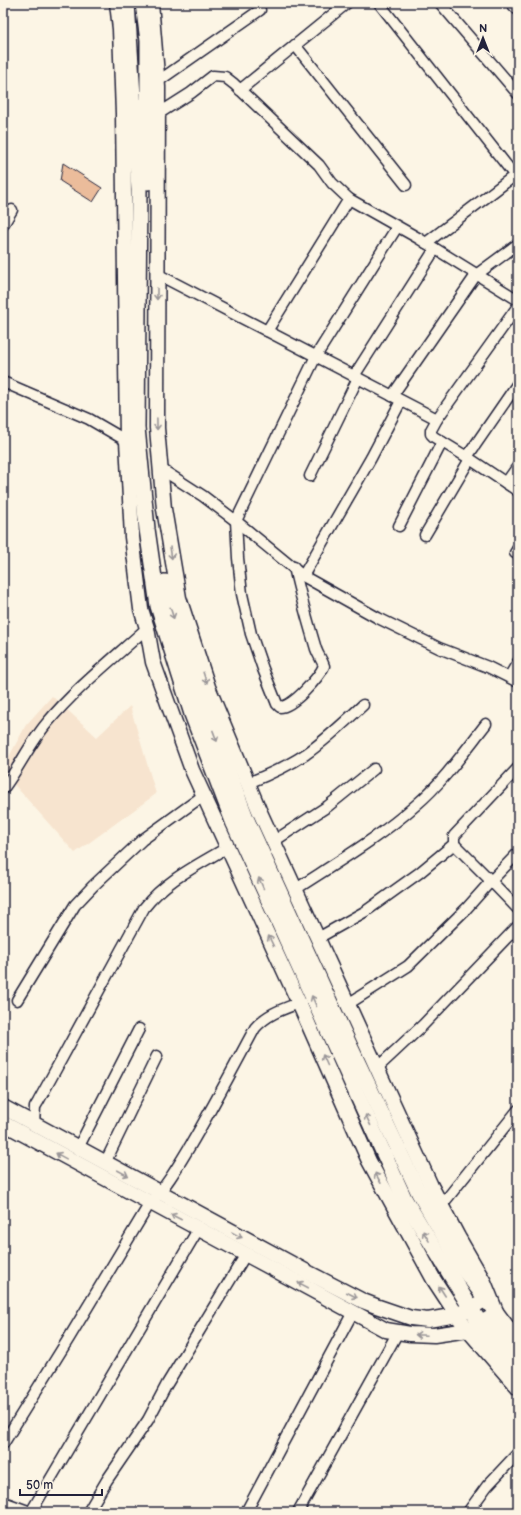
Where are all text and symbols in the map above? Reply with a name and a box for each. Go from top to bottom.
north arrow [463,18,503,58]
text: N [479,22,487,35]
one-way arrow [153,287,161,300]
one-way arrow [154,417,161,430]
one-way arrow [167,546,175,559]
one-way arrow [169,607,176,620]
one-way arrow [202,671,209,684]
one-way arrow [211,730,219,742]
one-way arrow [256,877,264,889]
one-way arrow [267,936,274,948]
one-way arrow [310,996,317,1008]
one-way arrow [321,1054,328,1066]
one-way arrow [364,1114,371,1126]
one-way arrow [55,1151,67,1159]
one-way arrow [117,1170,129,1177]
one-way arrow [374,1172,382,1184]
one-way arrow [170,1212,182,1220]
one-way arrow [422,1230,430,1242]
one-way arrow [231,1231,243,1239]
one-way arrow [297,1281,309,1288]
one-way arrow [438,1286,446,1297]
one-way arrow [346,1292,358,1300]
one-way arrow [415,1331,428,1338]
scale bar [20,1471,102,1497]
text: 50 m [26,1478,53,1493]

